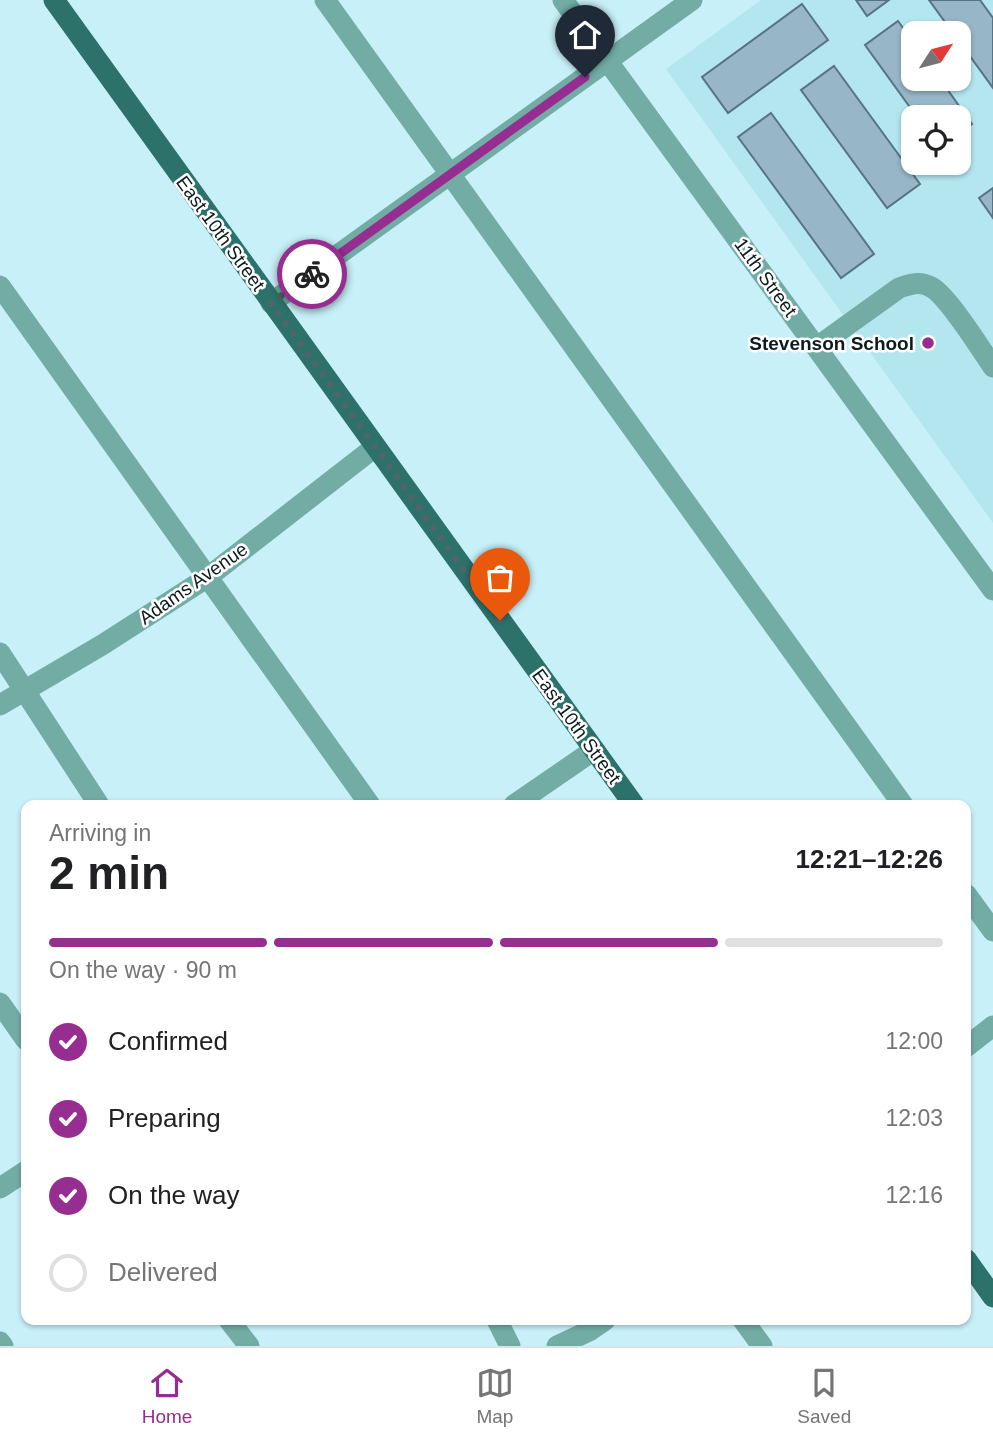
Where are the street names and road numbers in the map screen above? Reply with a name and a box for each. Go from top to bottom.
street label: East 10th Street [172,172,270,295]
street label: 11th Street [730,234,801,321]
street label: Adams Avenue [135,538,252,629]
street label: East 10th Street [528,665,626,788]

